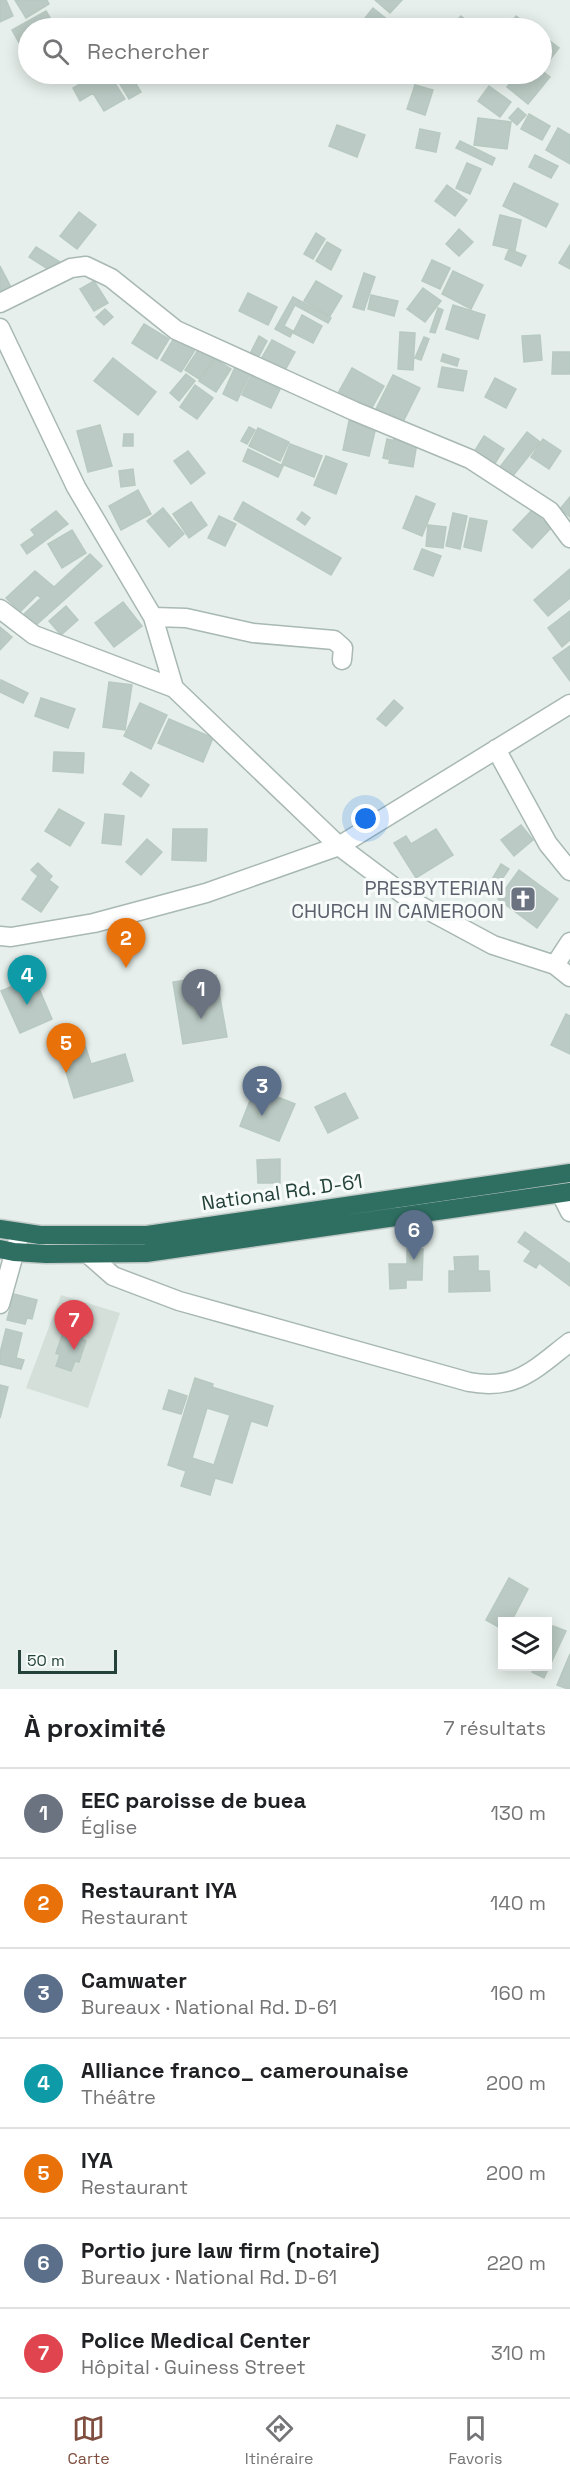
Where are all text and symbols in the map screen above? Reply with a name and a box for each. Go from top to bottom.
search box [18,18,552,84]
icon: search [39,35,72,68]
text: Rechercher [87,37,209,65]
your location [351,804,380,833]
place label: PRESBYTERIAN CHURCH IN CAMEROON [291,875,504,924]
church icon: PRESBYTERIAN CHURCH IN CAMEROON [508,884,538,914]
pin: 2 [106,918,146,968]
pin: 4 [8,956,46,1005]
pin: 1 [182,970,220,1019]
pin: 5 [46,1024,86,1073]
pin: 3 [242,1066,282,1116]
street label: National Rd. D-61 [200,1168,364,1216]
pin: 6 [394,1210,434,1260]
pin: 7 [54,1300,94,1350]
map controls [498,1617,552,1671]
button: layers [498,1617,552,1671]
scale bar [18,1647,117,1674]
text: 50 m [27,1650,65,1671]
text: À proximité [24,1711,166,1745]
text: 7 résultats [443,1715,546,1741]
text: EEC paroisse de buea [81,1786,306,1814]
text: 1 [39,1800,48,1826]
text: 130 m [490,1800,546,1826]
text: Église [81,1814,137,1840]
text: Restaurant IYA [81,1876,237,1904]
text: 2 [38,1890,49,1916]
text: 140 m [490,1890,546,1916]
text: Restaurant [81,1904,188,1930]
text: Camwater [81,1966,187,1994]
text: 3 [37,1980,50,2006]
text: 160 m [490,1980,546,2006]
text: Bureaux · National Rd. D-61 [81,1994,337,2020]
text: Alliance franco_ camerounaise [81,2056,409,2084]
text: 4 [37,2070,50,2096]
text: 200 m [486,2070,546,2096]
text: Théâtre [81,2084,156,2110]
text: IYA [81,2146,113,2174]
text: 5 [38,2160,50,2186]
text: 200 m [486,2160,546,2186]
text: Restaurant [81,2174,188,2200]
text: Portio jure law firm (notaire) [81,2236,380,2264]
text: 6 [37,2250,50,2276]
text: 220 m [487,2250,546,2276]
text: Bureaux · National Rd. D-61 [81,2264,337,2290]
text: Police Medical Center [81,2326,311,2354]
text: 7 [38,2340,49,2366]
text: 310 m [491,2340,546,2366]
text: Hôpital · Guiness Street [81,2354,306,2380]
tab: Carte [68,2412,110,2469]
tab: Itinéraire [245,2412,313,2469]
tab: Favoris [449,2412,502,2469]

